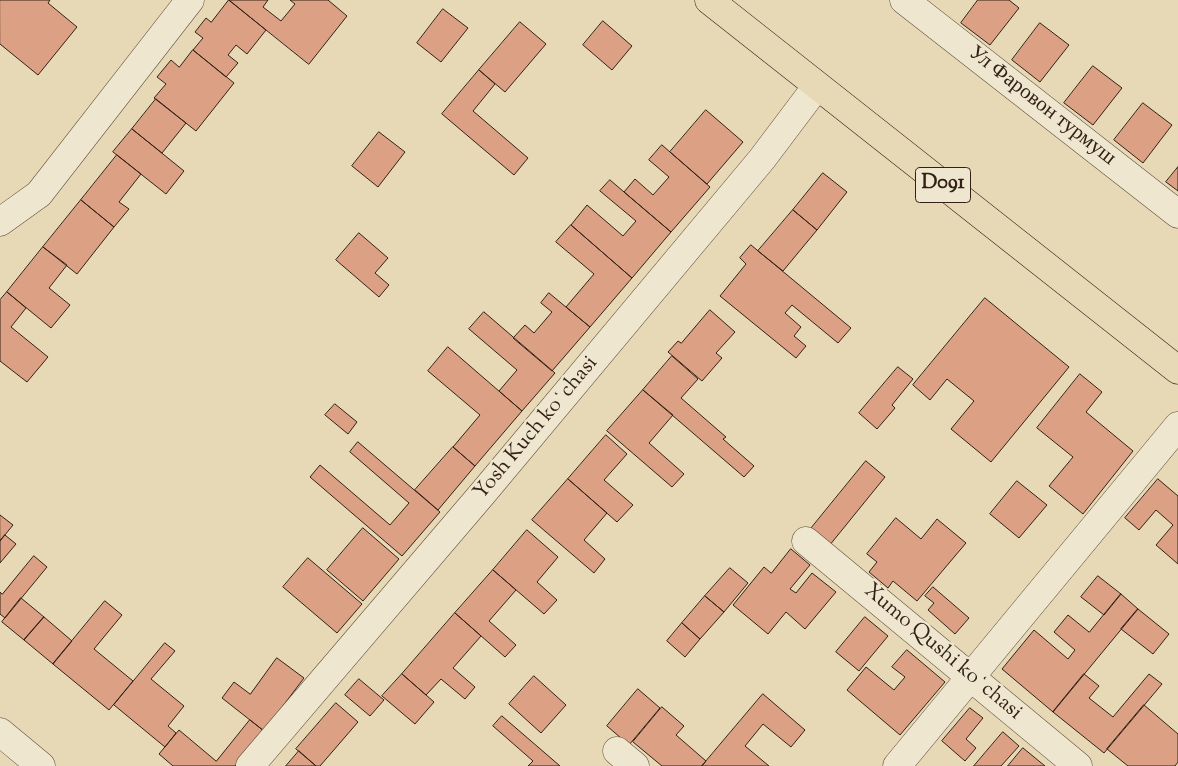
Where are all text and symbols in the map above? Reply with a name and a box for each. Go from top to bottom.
street label: Ул Фаровон турмуш [962,42,1120,172]
road number: D091 [916,168,970,202]
street label: Yosh Kuch koʻchasi [470,352,604,506]
street label: Xumo Qushi koʻchasi [858,580,1026,726]

